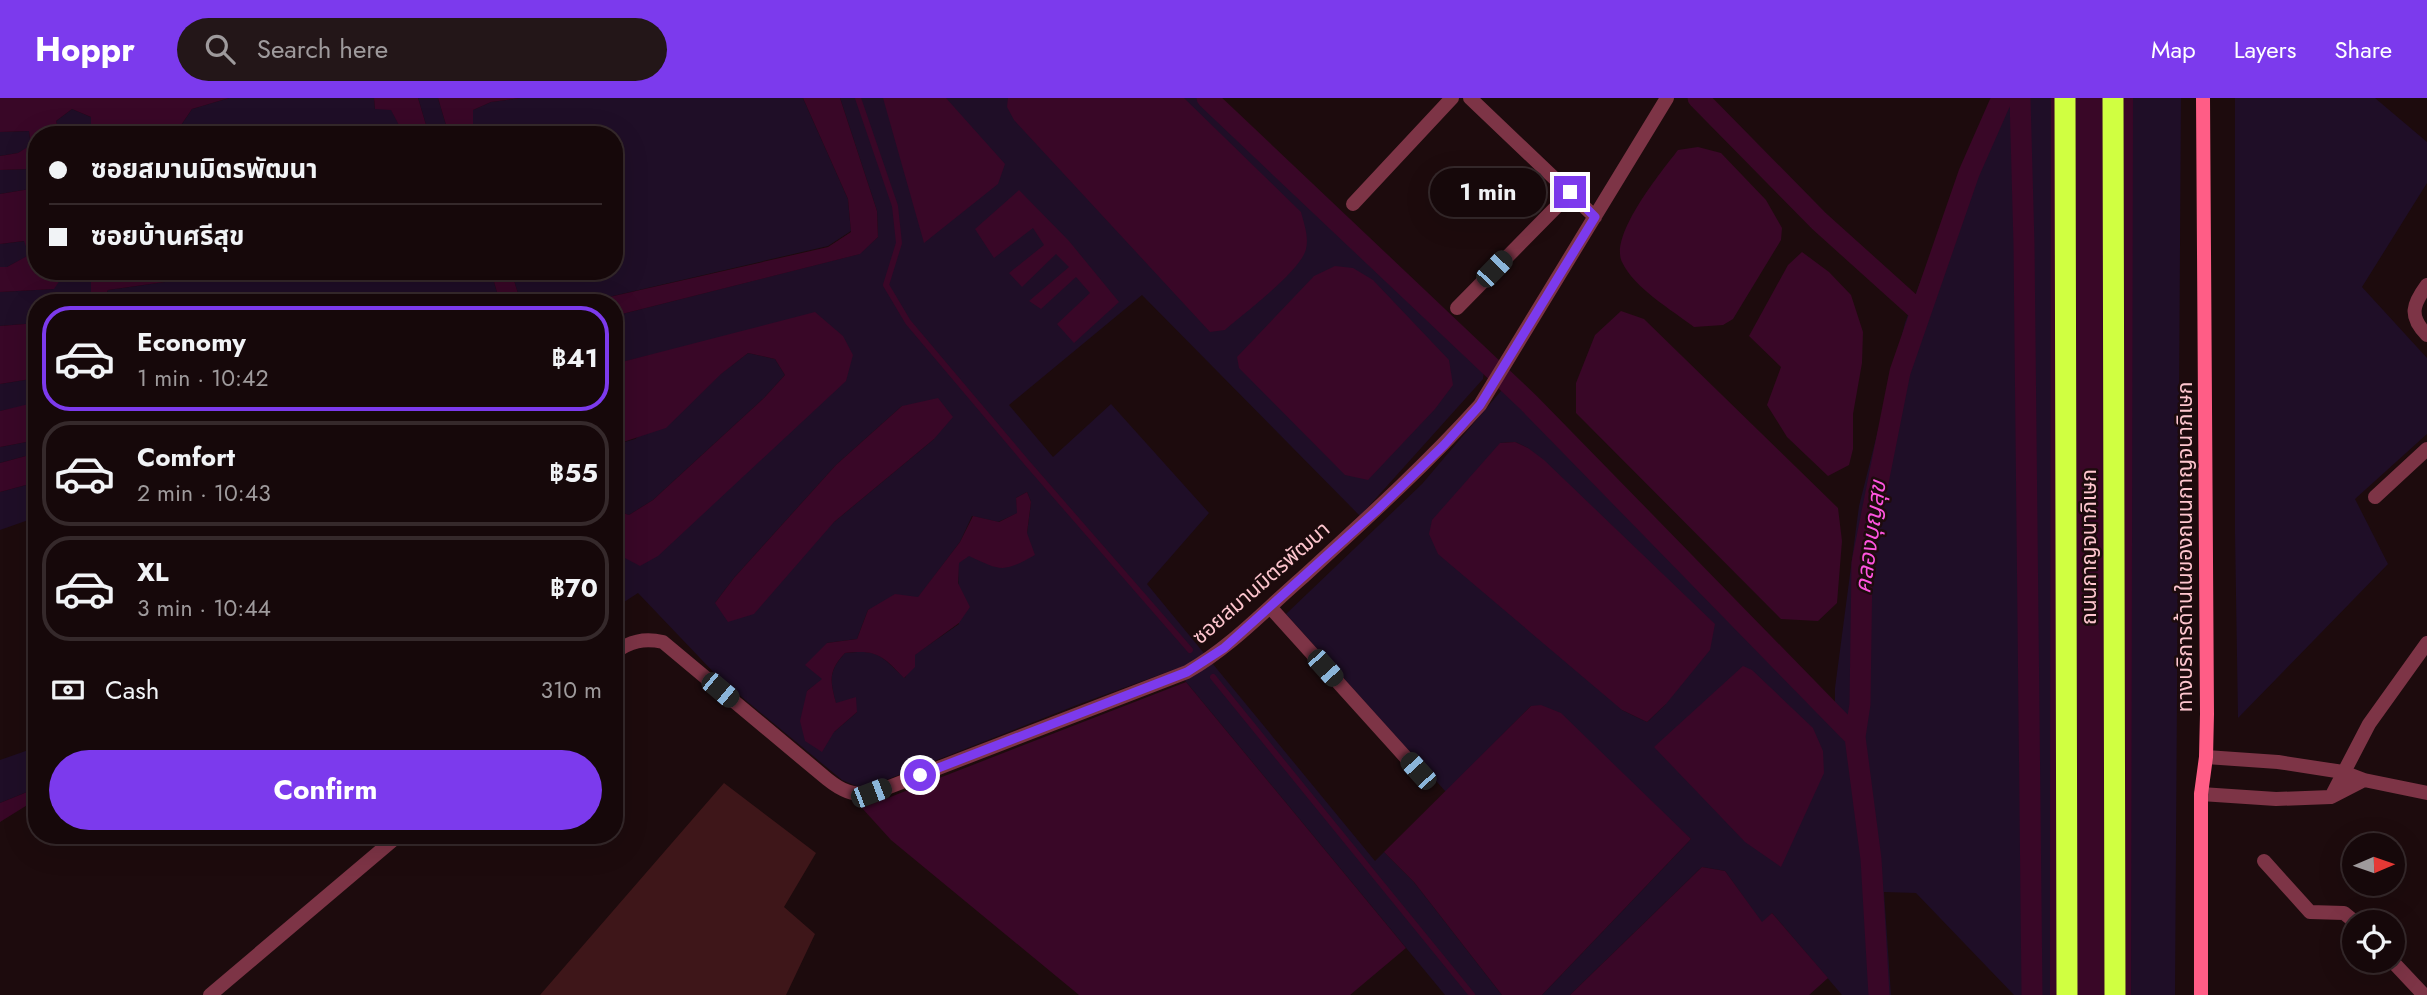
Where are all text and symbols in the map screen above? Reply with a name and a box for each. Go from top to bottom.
search box [177,18,667,81]
text: Hoppr [35,26,135,73]
icon: search [201,30,239,68]
text: Search here [257,30,388,68]
text: Map [2151,32,2196,67]
text: Layers [2234,32,2296,67]
text: Share [2334,32,2392,67]
text: ซอยสมานมิตรพัฒนา [91,150,318,188]
callout: 1 min [1430,168,1546,217]
text: 1 min [1459,175,1517,209]
route end [1554,176,1586,208]
text: ซอยบ้านศรีสุข [91,217,245,255]
car [1472,247,1517,291]
text: Economy [137,323,246,361]
icon: car [53,327,116,390]
text: ฿41 [552,339,598,377]
text: 1 min · 10:42 [137,361,269,395]
street label: ทางบริการด้านในของถนนกาญจนาภิเษก [2170,382,2200,712]
text: Comfort [137,438,235,476]
icon: car [53,442,116,505]
text: ฿55 [549,454,598,492]
street label: ถนนกาญจนาภิเษก [2074,469,2104,625]
text: 2 min · 10:43 [137,476,271,510]
water label: คลองบุญสุข [1845,477,1895,595]
street label: ซอยสมานมิตรพัฒนา [1186,515,1336,651]
text: XL [137,553,169,591]
icon: car [53,557,116,620]
text: ฿70 [550,569,598,607]
text: 3 min · 10:44 [137,591,271,625]
car [1304,645,1347,691]
car [698,668,743,712]
icon: cash [49,671,87,709]
text: Cash [105,671,159,709]
text: 310 m [540,673,602,707]
car [1397,748,1440,794]
button: Confirm [49,750,602,830]
route start [904,759,936,791]
car [848,776,895,810]
north arrow [2342,833,2404,896]
map controls [2342,833,2405,973]
button: locate [2342,910,2405,973]

